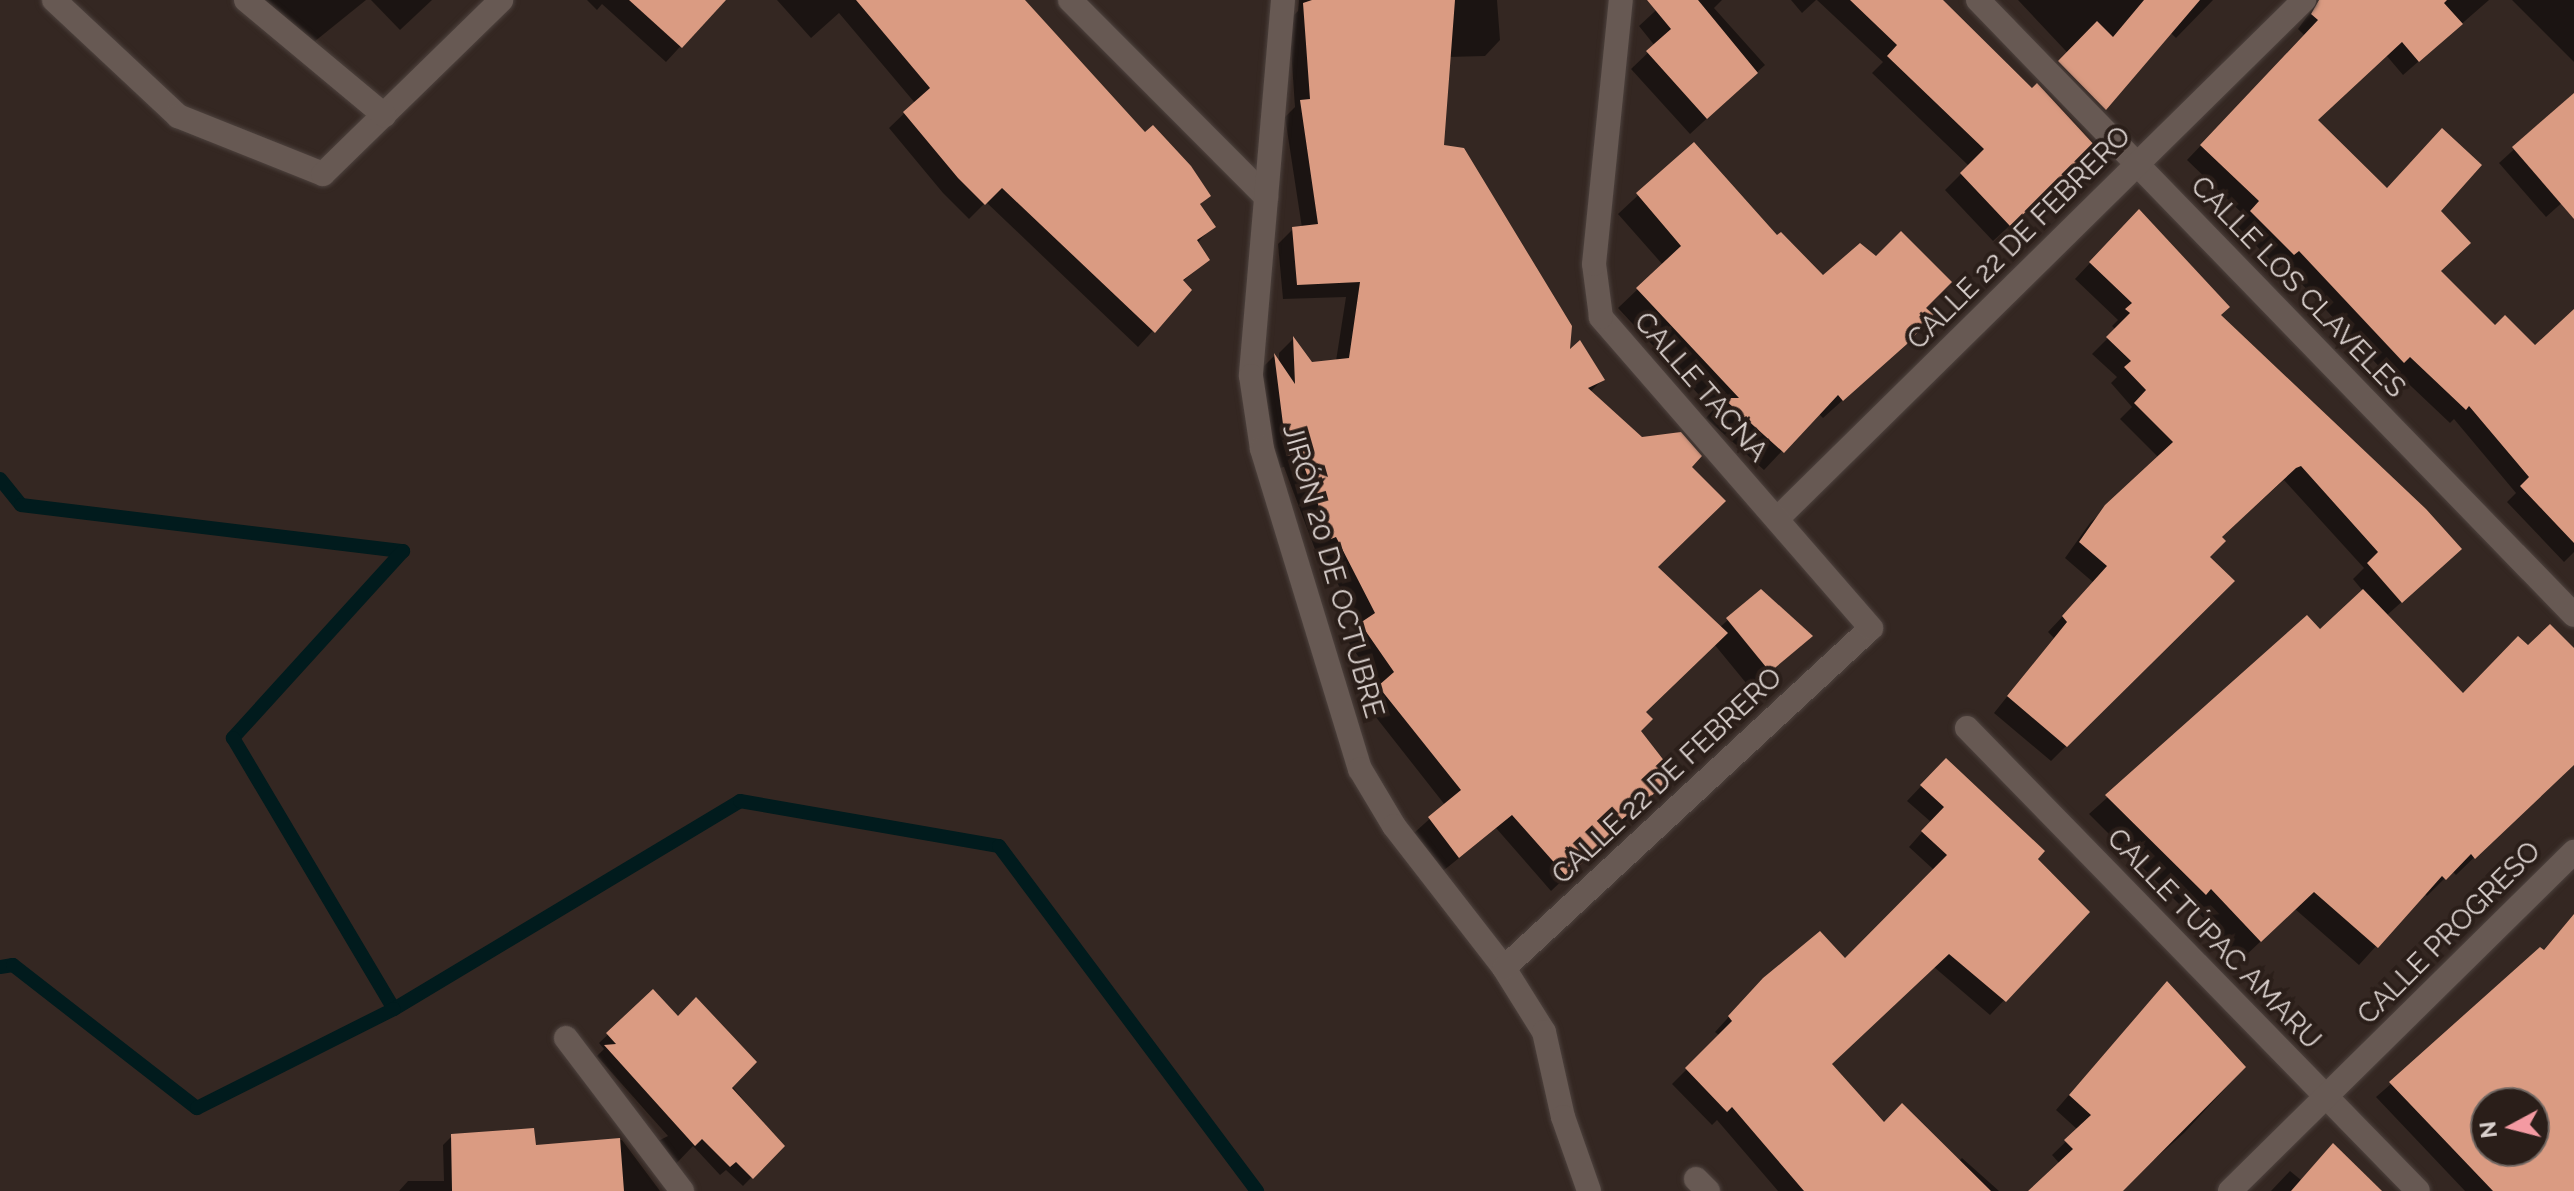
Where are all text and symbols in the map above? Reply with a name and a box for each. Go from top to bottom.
street label: CALLE 22 DE FEBRERO [1900,119,2138,357]
street label: CALLE LOS CLAVELES [2184,169,2412,405]
street label: CALLE TACNA [1627,305,1775,469]
street label: JIRÓN 20 DE OCTUBRE [1275,420,1391,722]
street label: CALLE 22 DE FEBRERO [1545,661,1789,891]
street label: CALLE TÚPAC AMARU [2099,821,2329,1057]
street label: CALLE PROGRESO [2351,835,2547,1031]
north arrow [2470,1087,2550,1167]
text: N [2474,1120,2502,1140]

